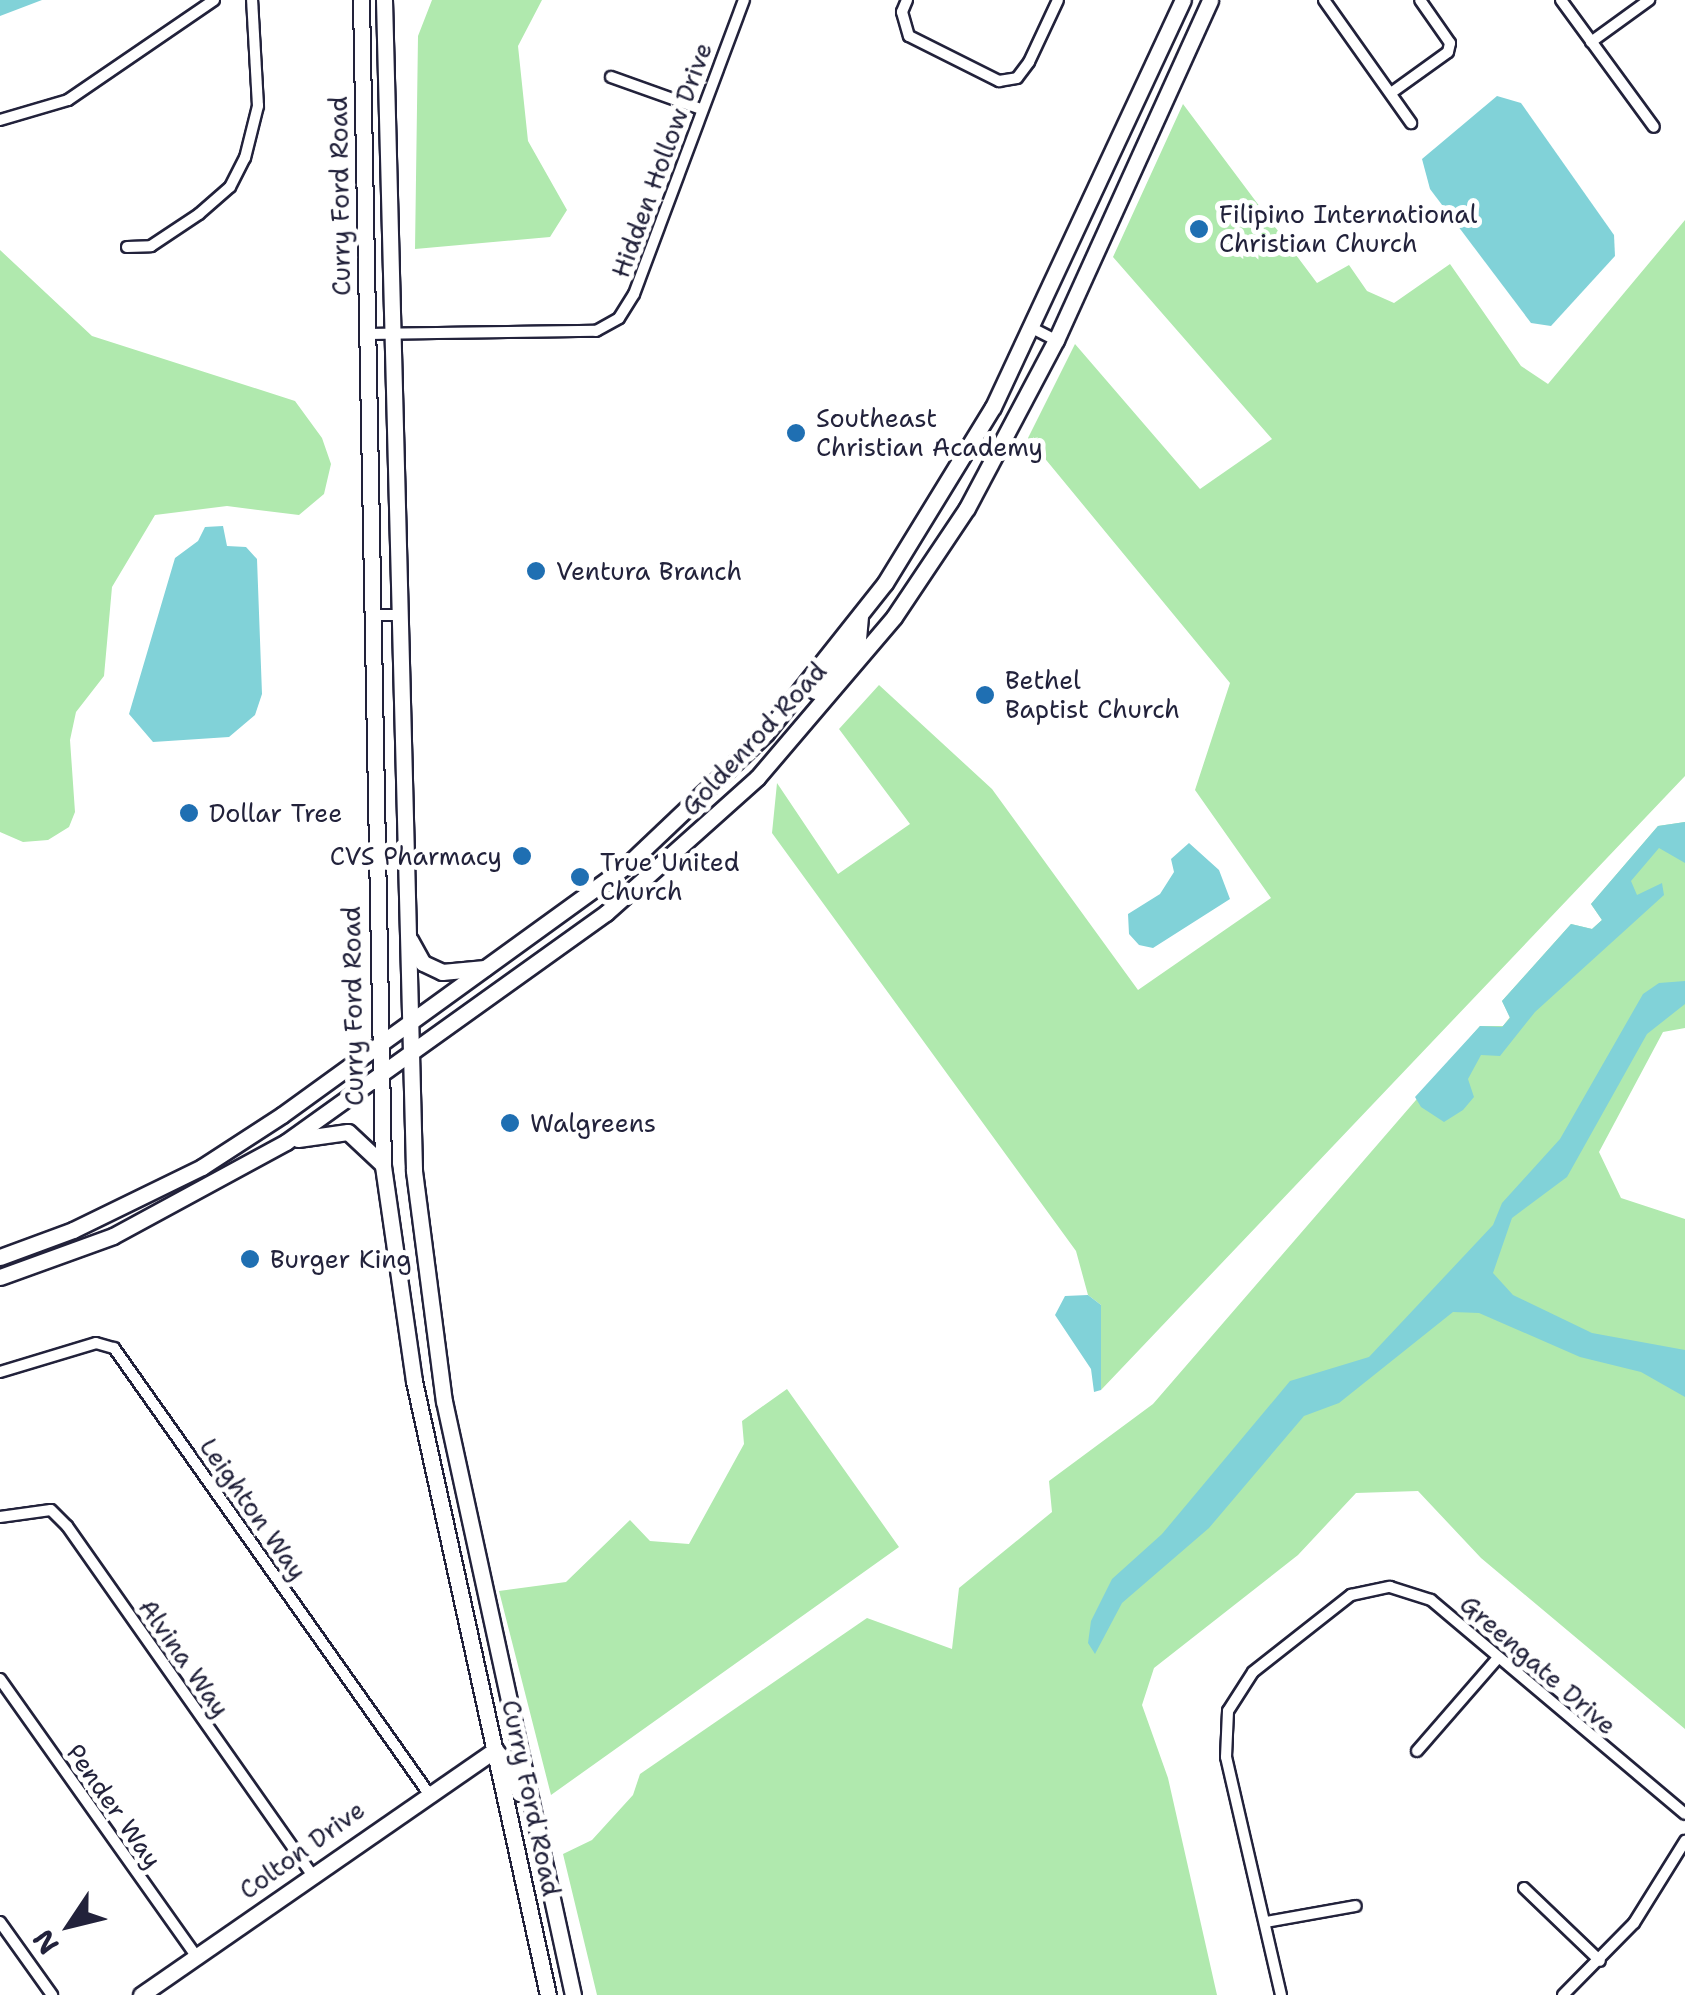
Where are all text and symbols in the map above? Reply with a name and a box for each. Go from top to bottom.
street label: Hidden Hollow Drive [605,38,719,282]
street label: Curry Ford Road [323,96,357,296]
place label: Filipino International Christian Church [1219,200,1477,259]
marker: Filipino International Christian Church [1188,218,1210,240]
place label: Southeast Christian Academy [816,404,1043,463]
marker: Southeast Christian Academy [785,422,807,444]
place label: Ventura Branch [556,556,742,586]
marker: Ventura Branch [525,560,547,582]
street label: Goldenrod Road [675,656,833,822]
place label: Bethel Baptist Church [1005,666,1180,725]
marker: Bethel Baptist Church [974,684,996,706]
place label: Dollar Tree [209,798,342,828]
marker: Dollar Tree [178,802,200,824]
place label: CVS Pharmacy [330,841,502,871]
marker: CVS Pharmacy [511,845,533,867]
place label: True United Church [600,848,740,907]
marker: True United Church [569,866,591,888]
street label: Curry Ford Road [336,906,370,1106]
place label: Walgreens [530,1108,656,1138]
marker: Walgreens [499,1112,521,1134]
place label: Burger King [270,1244,412,1274]
marker: Burger King [239,1248,261,1270]
street label: Leighton Way [193,1433,313,1585]
street label: Greengate Drive [1454,1589,1622,1741]
street label: Alvina Way [132,1593,236,1723]
street label: Curry Ford Road [496,1697,566,1899]
street label: Pender Way [60,1738,168,1874]
street label: Colton Drive [234,1795,370,1905]
north arrow [20,1875,120,1975]
text: N [23,1922,67,1962]

